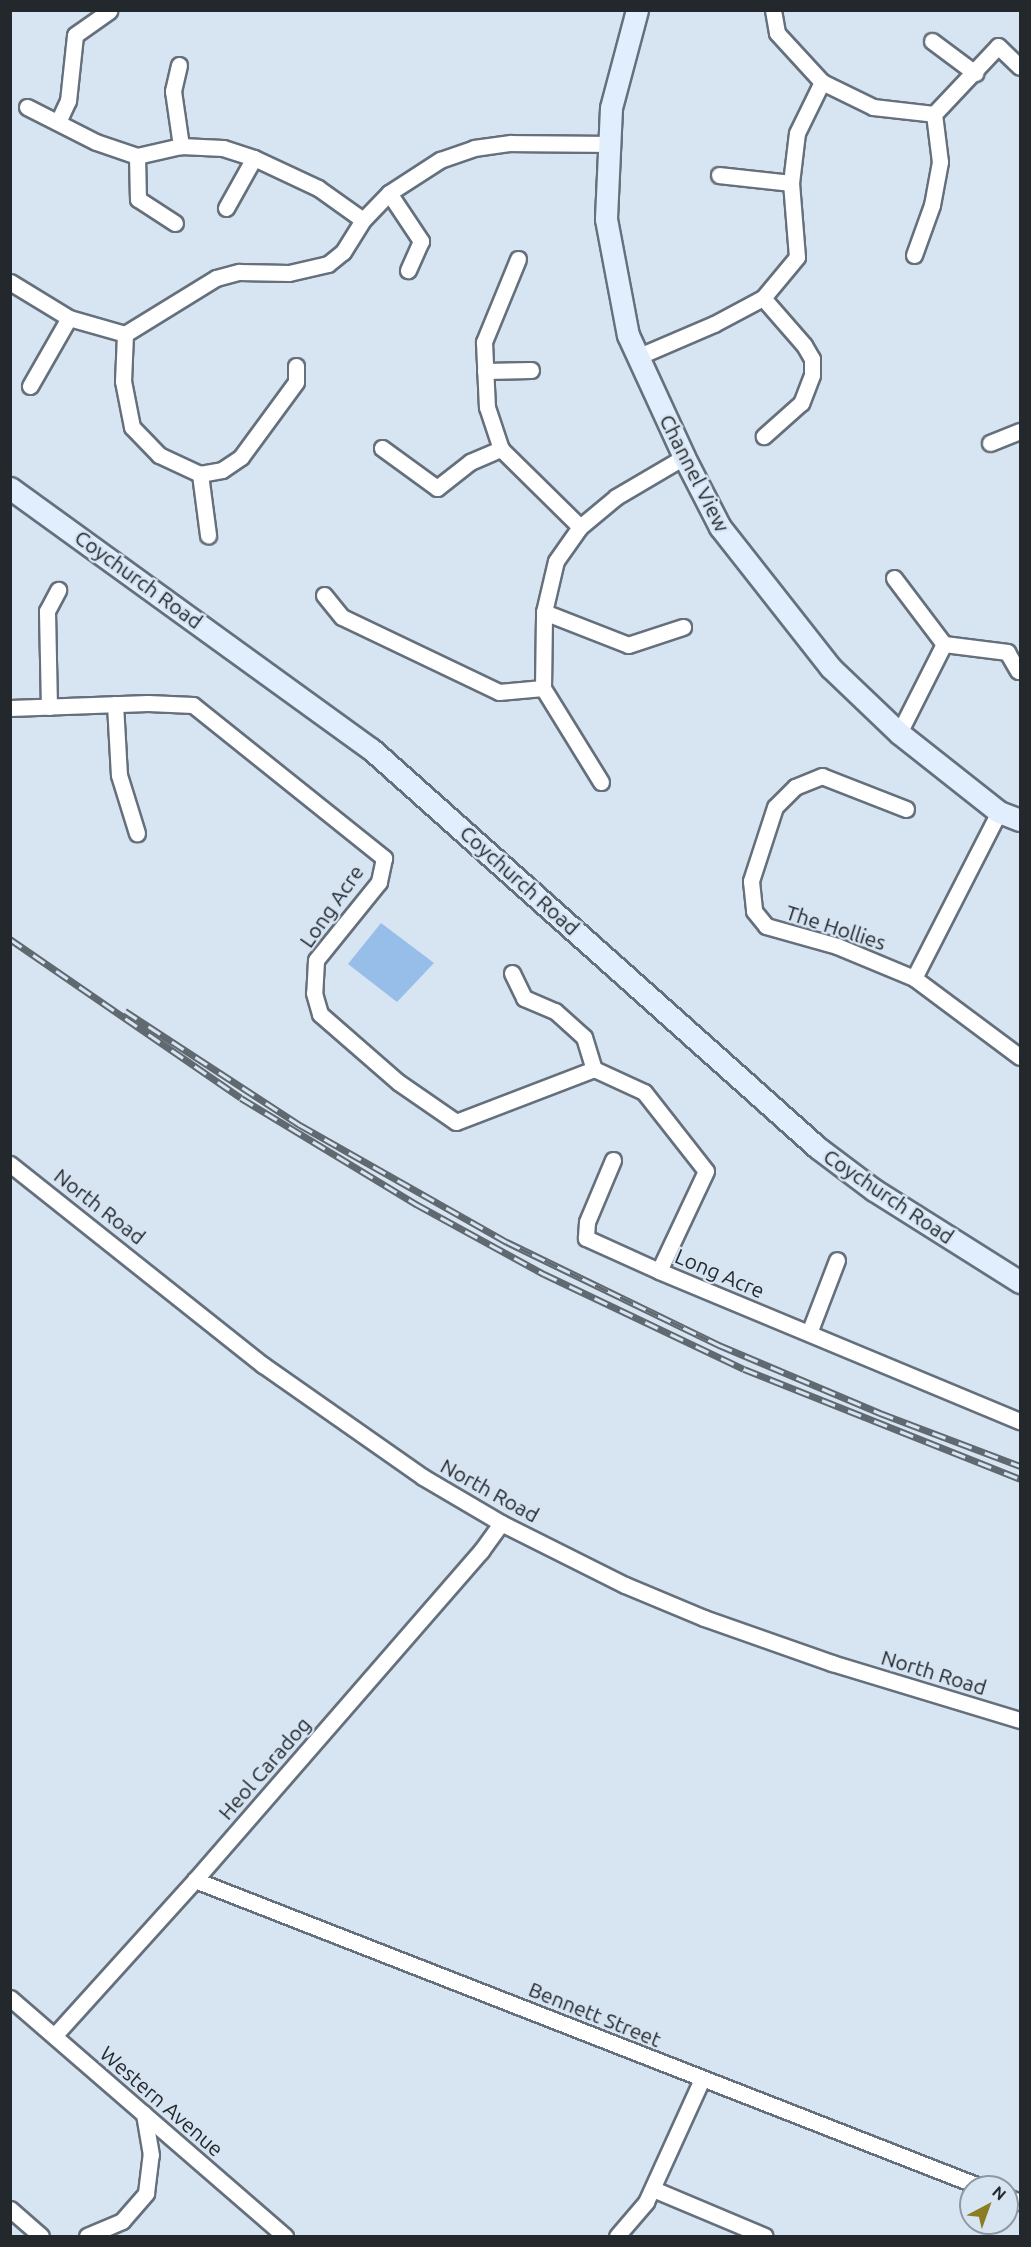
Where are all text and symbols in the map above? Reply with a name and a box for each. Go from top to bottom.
street label: Channel View [655,410,735,536]
street label: Coychurch Road [70,524,208,634]
street label: Coychurch Road [455,820,585,940]
street label: Long Acre [293,860,369,952]
street label: The Hollies [783,899,889,955]
street label: Coychurch Road [819,1143,959,1249]
street label: North Road [49,1163,151,1249]
street label: Long Acre [671,1243,769,1303]
street label: North Road [436,1453,544,1527]
street label: North Road [878,1644,990,1700]
street label: Heol Caradog [213,1711,315,1825]
street label: Bennett Street [525,1976,665,2052]
street label: Western Avenue [95,2041,229,2161]
north arrow [959,2175,1019,2235]
text: N [989,2182,1010,2204]

